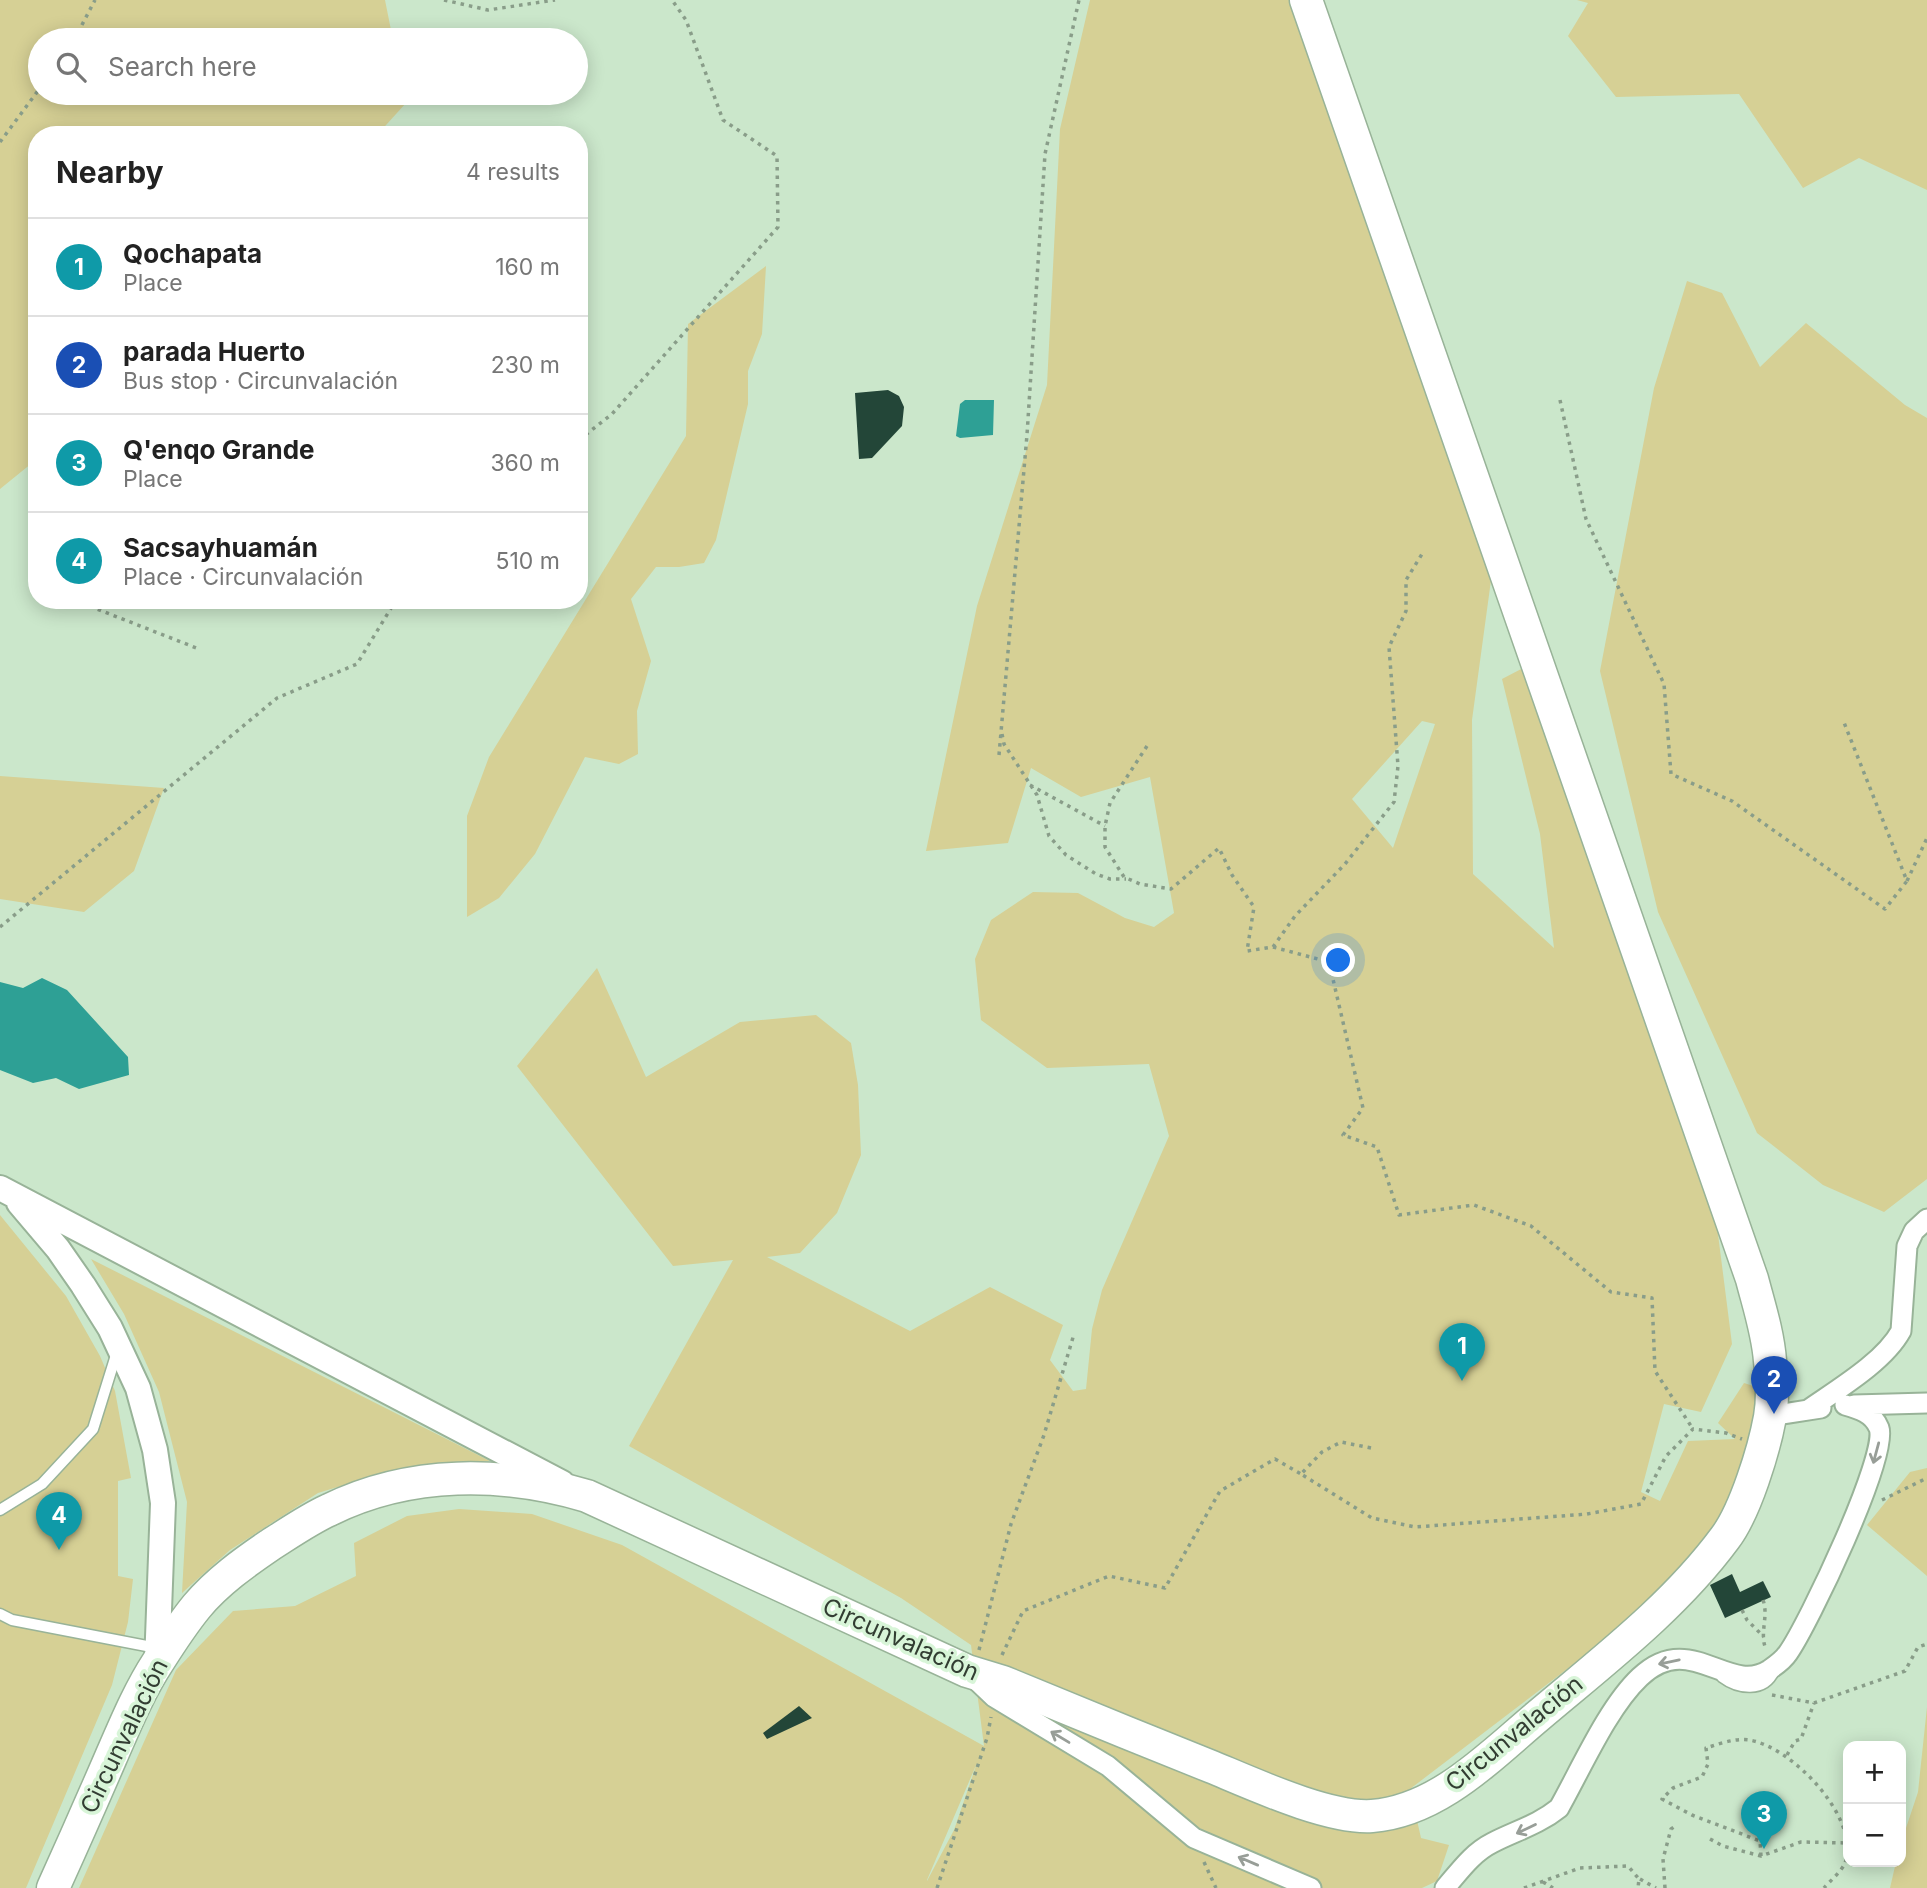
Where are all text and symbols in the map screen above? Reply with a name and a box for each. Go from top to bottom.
search box [28,28,588,105]
icon: search [52,48,90,86]
text: Search here [108,51,257,82]
text: Nearby [56,154,164,190]
text: 4 results [466,158,560,186]
text: Qochapata [123,238,262,269]
text: 1 [74,253,84,281]
text: 160 m [495,253,560,281]
text: Place [123,269,183,297]
text: parada Huerto [123,336,305,367]
text: 2 [72,351,86,379]
text: 230 m [491,351,560,379]
text: Bus stop · Circunvalación [123,367,398,395]
text: Q'enqo Grande [123,434,315,465]
text: 3 [72,449,86,477]
text: 360 m [490,449,560,477]
text: Place [123,465,183,493]
text: Sacsayhuamán [123,532,318,563]
text: 4 [71,547,87,575]
text: 510 m [496,547,560,575]
text: Place · Circunvalación [123,563,363,591]
your location [1321,943,1355,977]
pin: 1 [1439,1323,1485,1381]
pin: 2 [1751,1356,1797,1414]
one-way arrow [1869,1441,1882,1464]
pin: 4 [36,1492,82,1550]
street label: Circunvalación [818,1592,984,1686]
street label: Circunvalación [74,1654,174,1818]
one-way arrow [1658,1656,1680,1669]
street label: Circunvalación [1440,1669,1588,1797]
one-way arrow [1050,1729,1070,1743]
map controls [1843,1741,1906,1867]
button: + [1843,1741,1906,1804]
pin: 3 [1741,1791,1787,1849]
button: − [1843,1804,1906,1867]
one-way arrow [1516,1822,1537,1836]
one-way arrow [1238,1853,1260,1866]

